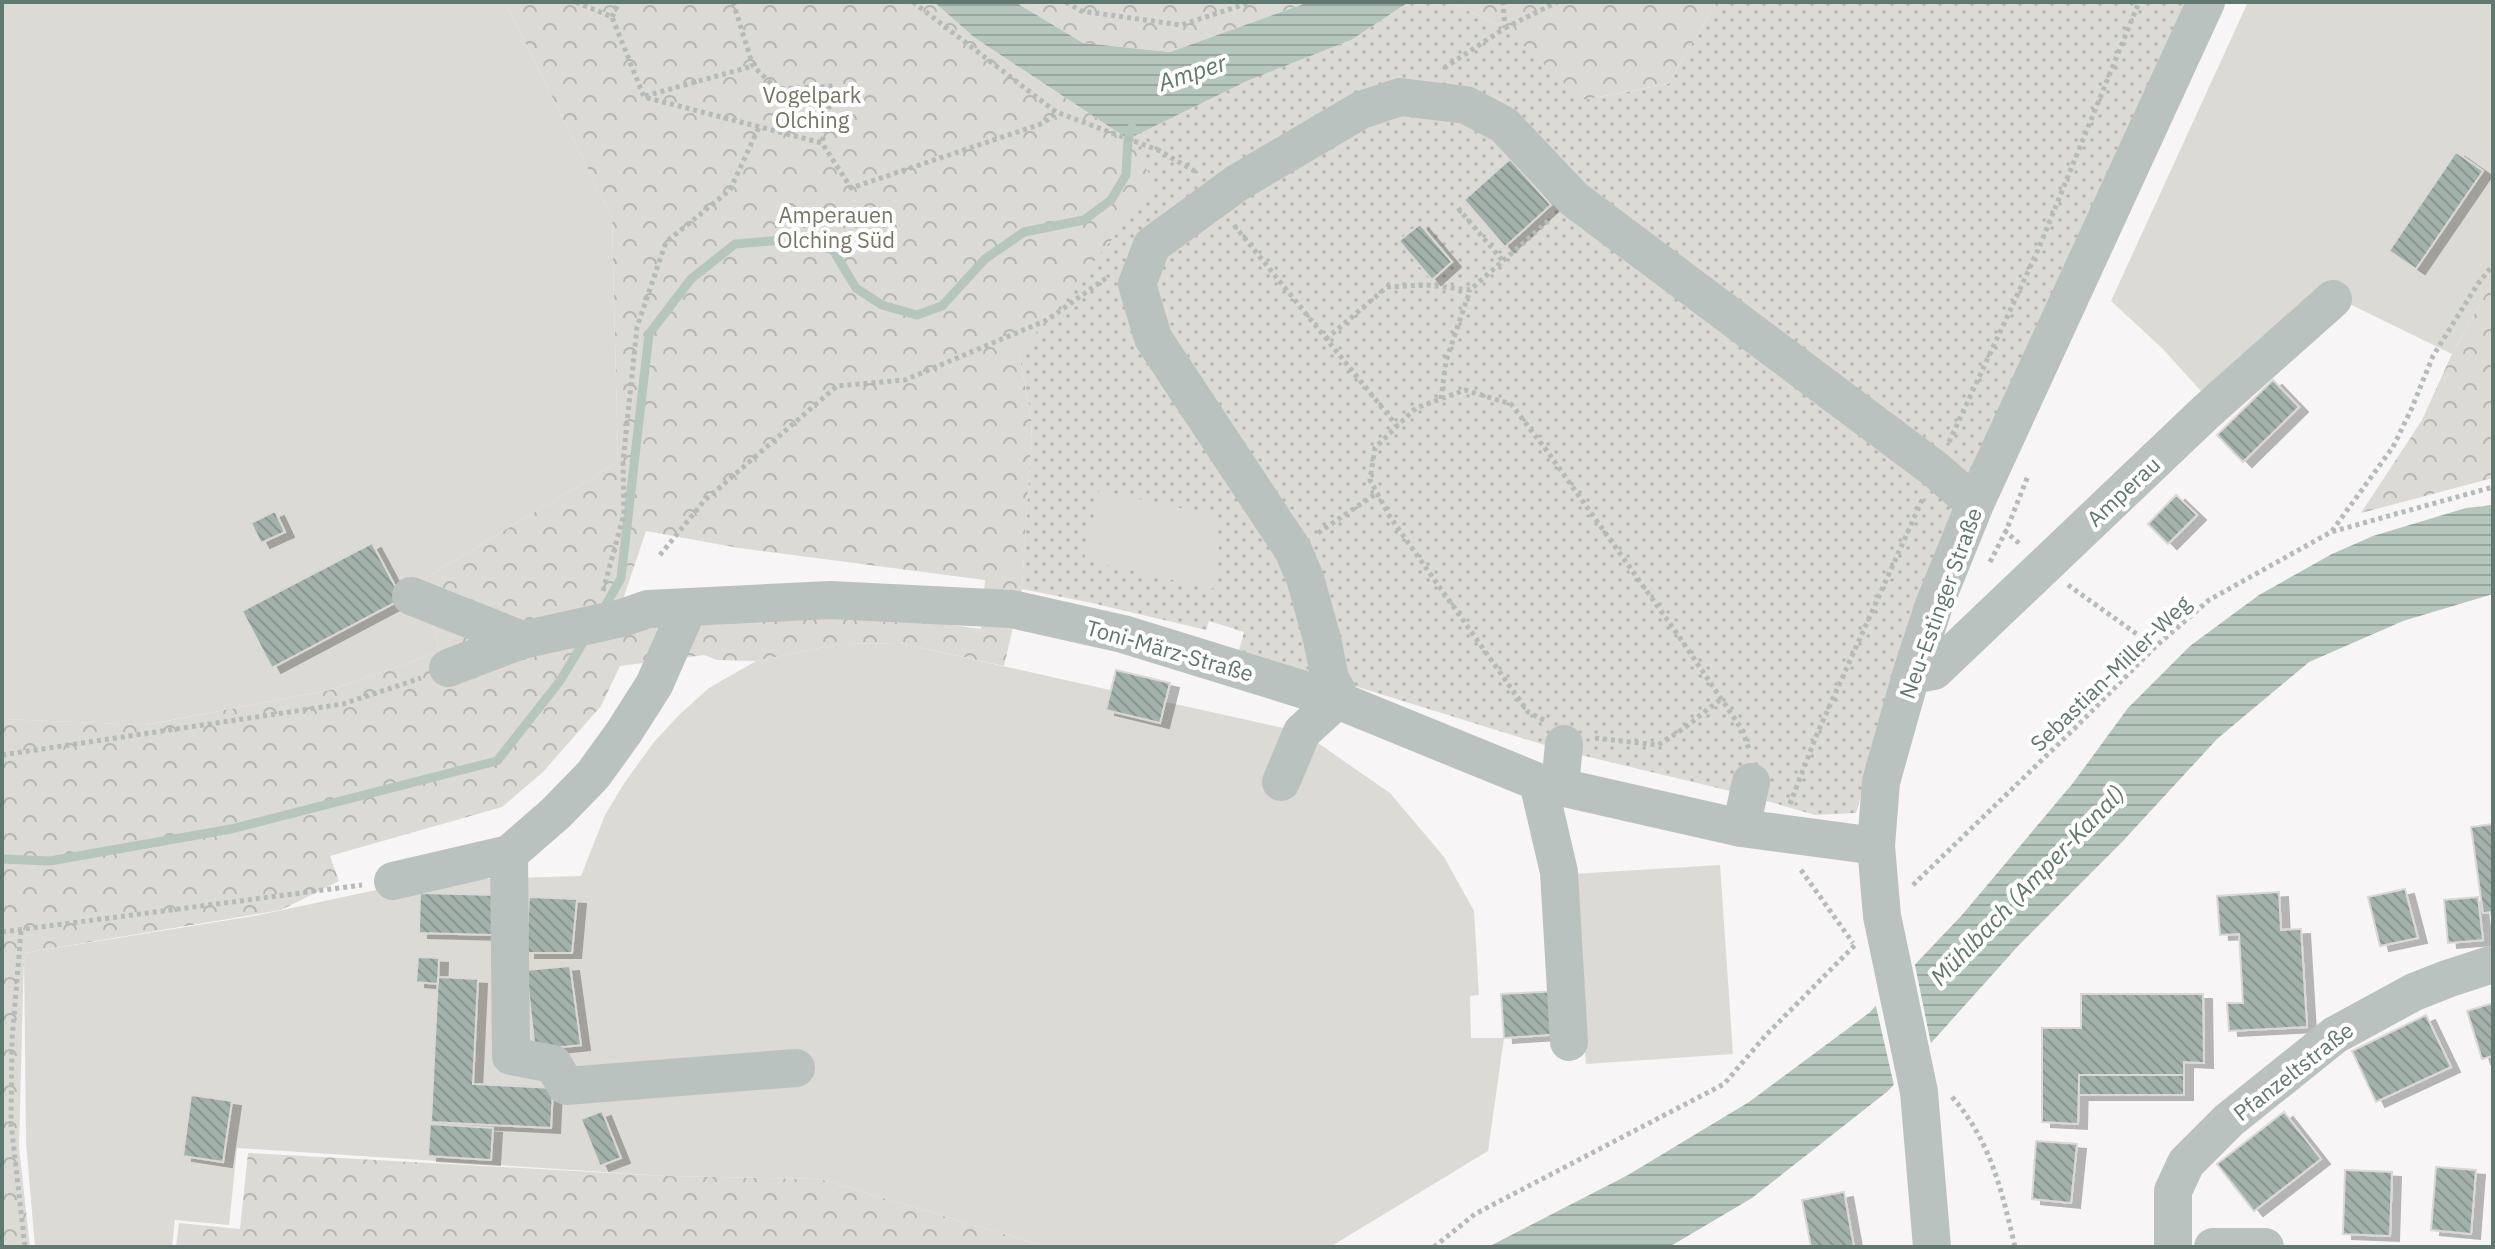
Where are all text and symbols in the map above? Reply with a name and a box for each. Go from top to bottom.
water label: Amper [1153,46,1231,98]
park label: Vogelpark Olching [763,80,862,134]
park label: Amperauen Olching Süd [777,200,895,254]
street label: Amperau [2080,450,2166,532]
street label: Neu-Estinger Straße [1892,503,1988,703]
street label: Sebastian-Miller-Weg [2023,588,2197,757]
street label: Toni-März-Straße [1083,612,1257,688]
water label: Mühlbach (Amper-Kanal) [1923,778,2131,992]
street label: Pfanzeltstraße [2227,1015,2359,1127]

